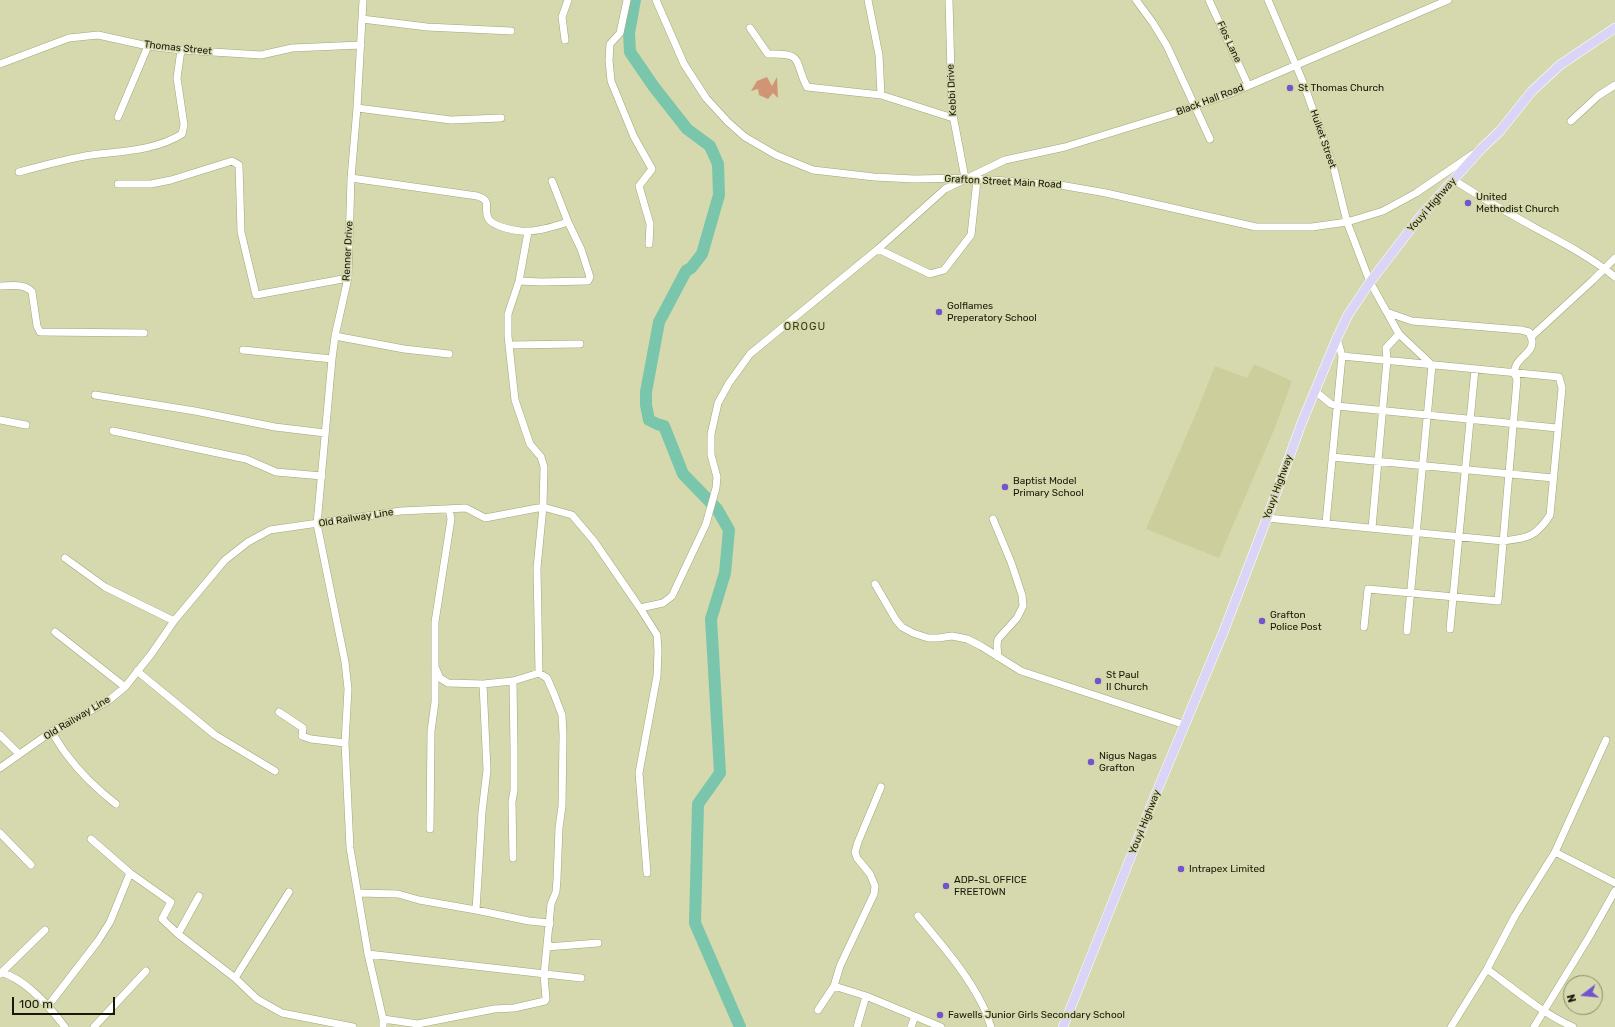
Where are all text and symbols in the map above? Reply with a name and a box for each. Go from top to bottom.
street label: Fios Lane [1214,19,1244,65]
street label: Thomas Street [143,38,213,58]
street label: Kebbi Drive [945,64,959,116]
street label: Black Hall Road [1175,82,1245,118]
place label: St Thomas Church [1298,82,1384,94]
marker: St Thomas Church [1285,83,1295,93]
street label: Hulket Street [1307,108,1339,170]
street label: Grafton Street Main Road [944,173,1062,191]
street label: Youyi Highway [1405,175,1459,235]
place label: United Methodist Church [1476,191,1559,214]
marker: United Methodist Church [1463,198,1473,208]
street label: Renner Drive [340,221,356,281]
place label: Golflames Preperatory School [947,300,1037,324]
marker: Golflames Preperatory School [934,307,944,317]
district label: OROGU [784,320,826,334]
street label: Youyi Highway [1261,453,1295,521]
place label: Baptist Model Primary School [1013,475,1084,498]
marker: Baptist Model Primary School [1000,482,1010,492]
street label: Old Railway Line [318,506,394,530]
place label: Grafton Police Post [1270,609,1322,632]
marker: Grafton Police Post [1257,616,1267,626]
place label: St Paul II Church [1106,669,1148,692]
marker: St Paul II Church [1093,676,1103,686]
street label: Old Railway Line [42,693,112,743]
place label: Nigus Nagas Grafton [1099,750,1157,774]
marker: Nigus Nagas Grafton [1086,757,1096,767]
street label: Youyi Highway [1127,788,1163,856]
place label: Intrapex Limited [1189,863,1265,875]
marker: Intrapex Limited [1176,864,1186,874]
place label: ADP-SL OFFICE FREETOWN [954,874,1027,898]
marker: ADP-SL OFFICE FREETOWN [941,881,951,891]
north arrow [1563,975,1603,1015]
scale bar [14,989,117,1015]
text: N [1565,993,1579,1004]
text: 100 m [19,997,53,1011]
place label: Fawells Junior Girls Secondary School [948,1009,1125,1021]
marker: Fawells Junior Girls Secondary School [935,1010,945,1020]

